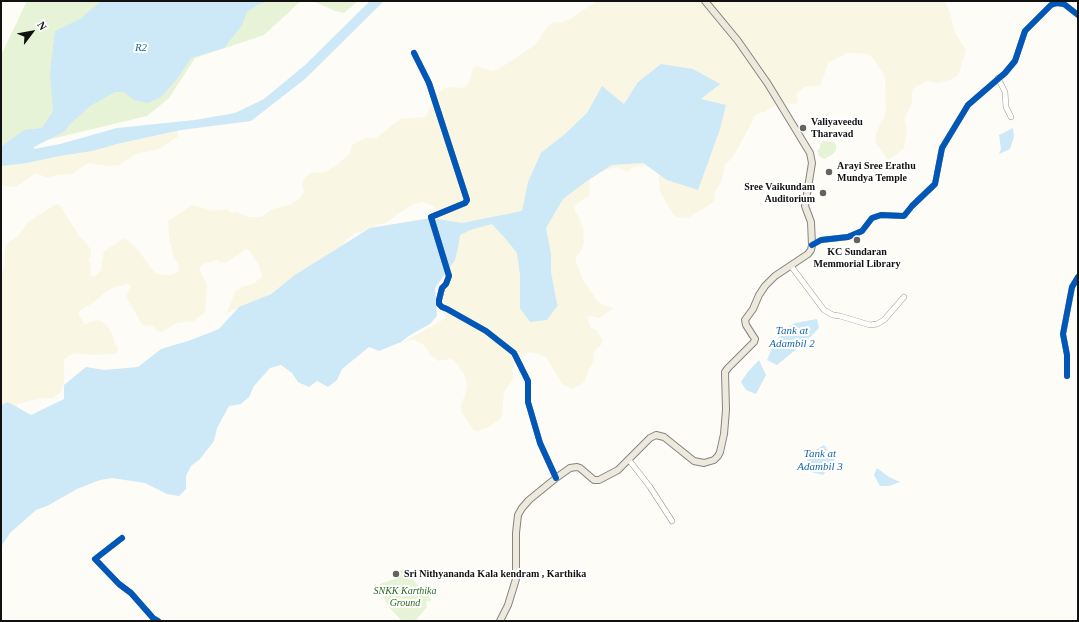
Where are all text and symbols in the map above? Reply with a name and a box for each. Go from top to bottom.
north arrow [12,12,52,52]
text: N [35,19,49,32]
water label: R2 [135,41,147,55]
place label: Valiyaveedu Tharavad [811,116,863,140]
marker: Valiyaveedu Tharavad [798,123,808,133]
place label: Arayi Sree Erathu Mundya Temple [837,160,916,184]
marker: Arayi Sree Erathu Mundya Temple [824,167,834,177]
place label: Sree Vaikundam Auditorium [744,181,815,204]
marker: Sree Vaikundam Auditorium [818,188,828,198]
marker: KC Sundaran Memmorial Library [852,235,862,245]
place label: KC Sundaran Memmorial Library [814,246,900,270]
water label: Tank at Adambil 2 [769,324,815,350]
water label: Tank at Adambil 3 [797,447,843,473]
place label: Sri Nithyananda Kala kendram , Karthika [404,568,586,580]
marker: Sri Nithyananda Kala kendram , Karthika [391,569,401,579]
park label: SNKK Karthika Ground [373,585,437,608]

